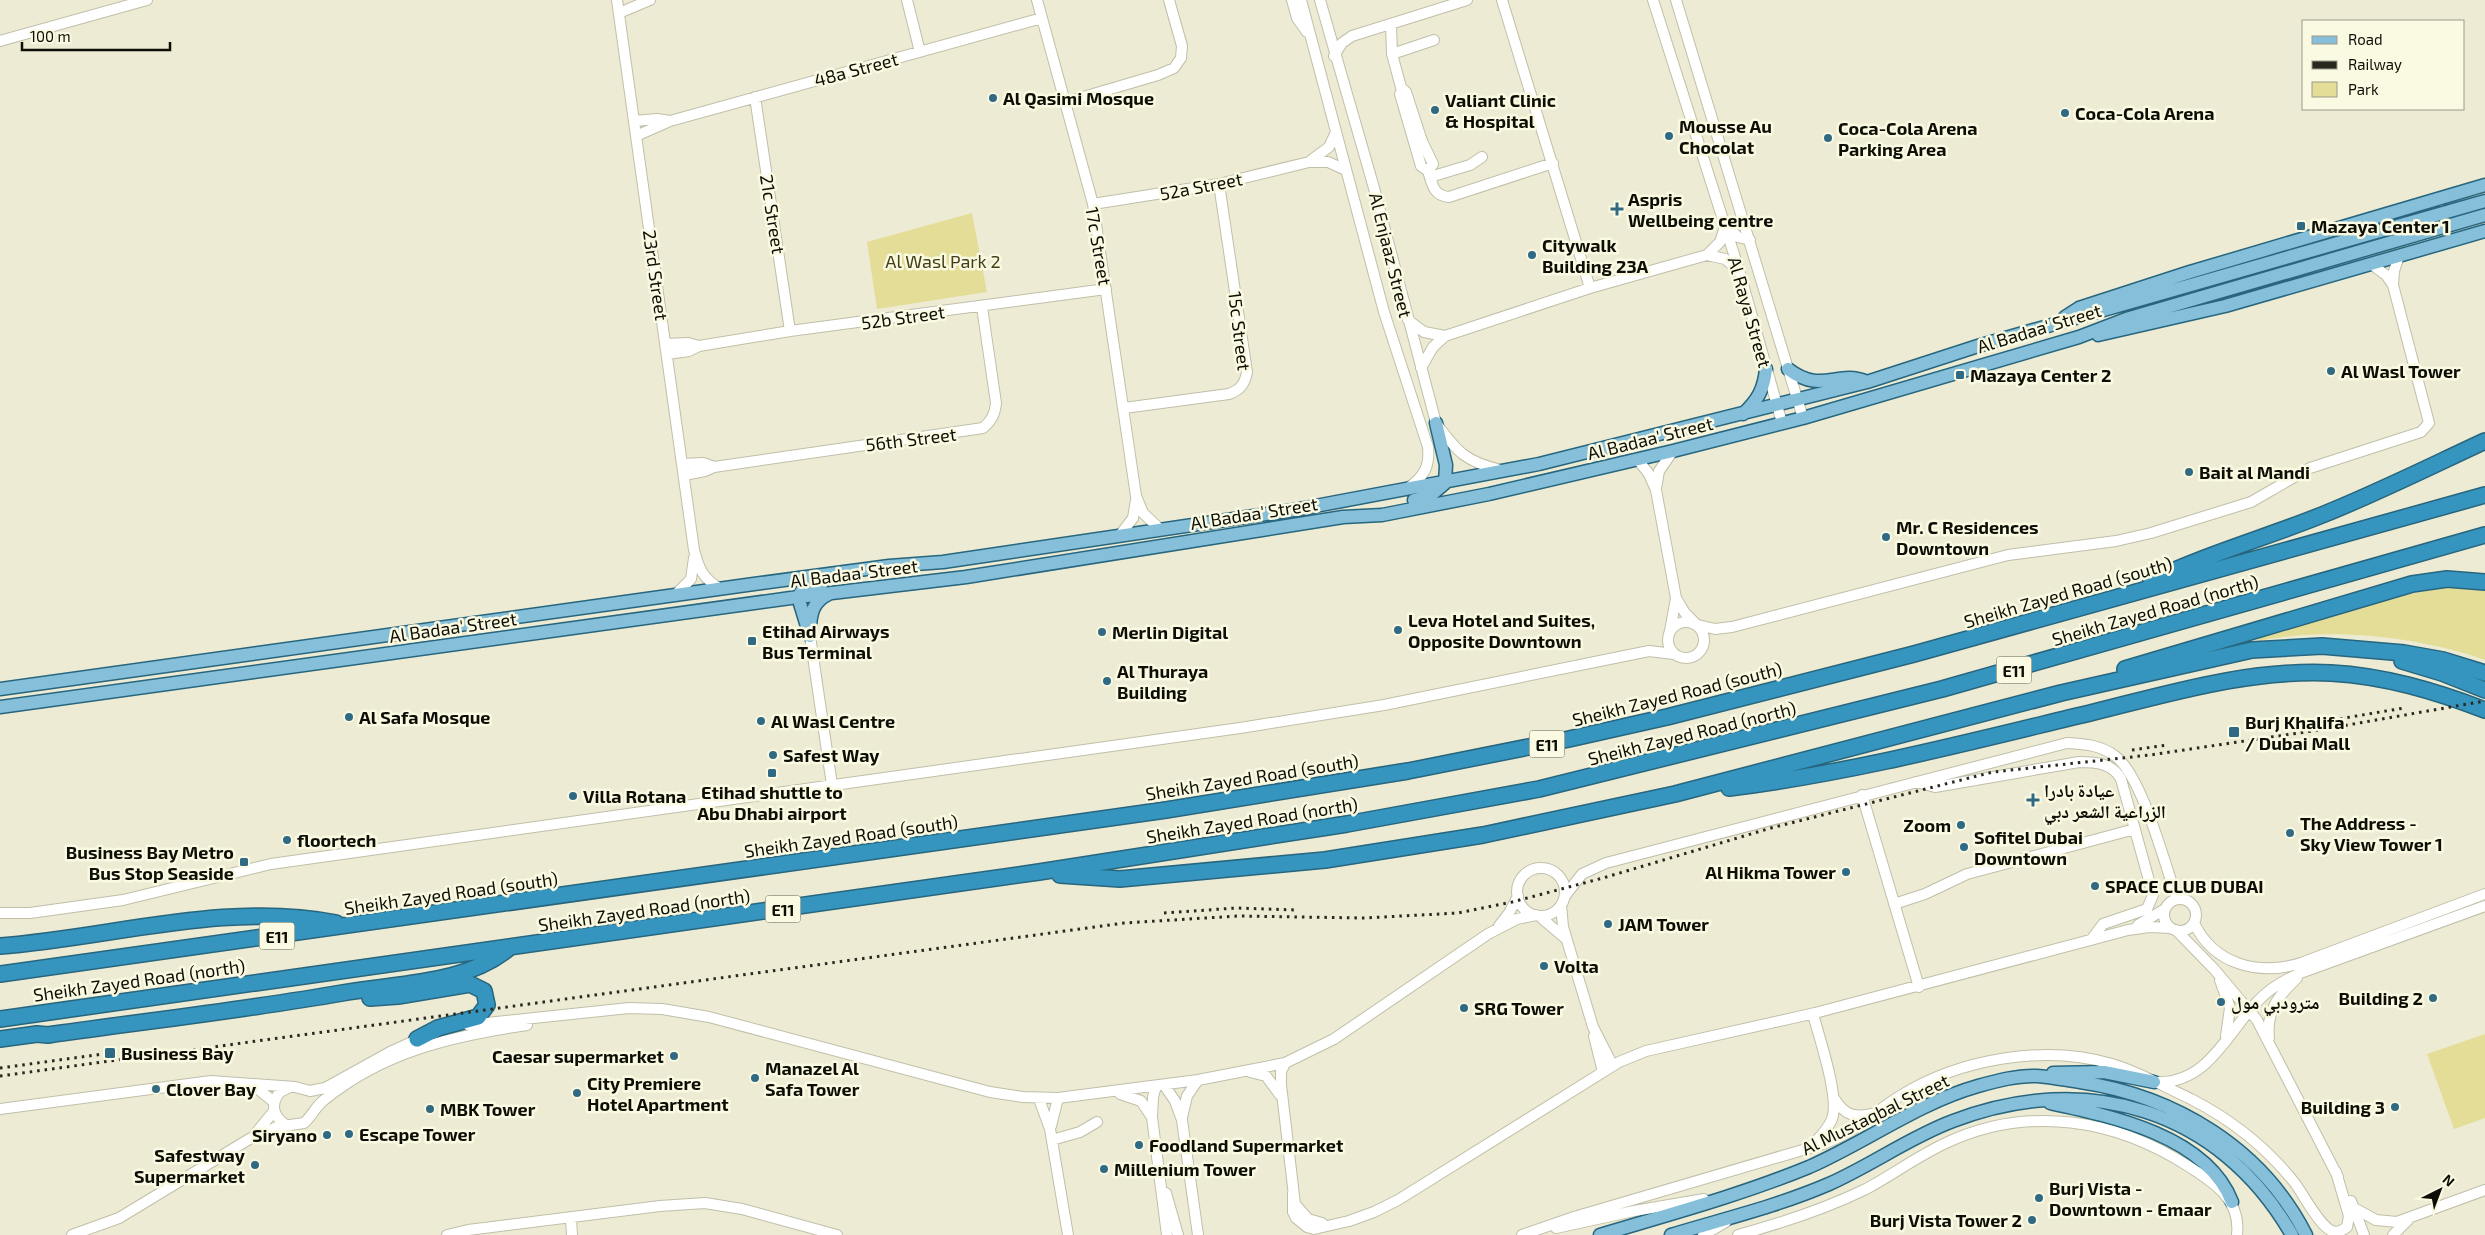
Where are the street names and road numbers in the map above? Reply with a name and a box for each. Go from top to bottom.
street label: 48a Street [812,47,900,91]
street label: 52a Street [1158,167,1244,205]
street label: 21c Street [756,173,790,255]
street label: Al Enjaaz Street [1365,190,1417,320]
street label: 17c Street [1081,205,1117,287]
street label: 23rd Street [639,228,673,322]
street label: Al Raya Street [1724,254,1776,370]
street label: 15c Street [1224,290,1256,372]
street label: Al Badaa' Street [1974,299,2104,357]
street label: 52b Street [860,300,946,334]
street label: Al Badaa' Street [1585,412,1715,464]
street label: 56th Street [864,423,958,455]
street label: Al Badaa' Street [1189,492,1319,534]
street label: Sheikh Zayed Road (south) [1961,552,2175,632]
street label: Al Badaa' Street [789,554,919,592]
street label: Sheikh Zayed Road (north) [2049,570,2261,650]
street label: Al Badaa' Street [388,607,518,647]
road number: E11 [1996,656,2032,684]
street label: Sheikh Zayed Road (south) [1570,657,1784,731]
street label: Sheikh Zayed Road (north) [1586,696,1798,770]
road number: E11 [1530,731,1564,758]
street label: Sheikh Zayed Road (south) [1144,749,1360,805]
street label: Sheikh Zayed Road (north) [1145,792,1359,848]
street label: Sheikh Zayed Road (south) [743,810,959,862]
street label: Sheikh Zayed Road (south) [343,867,559,919]
street label: Sheikh Zayed Road (north) [537,884,751,936]
road number: E11 [766,896,800,922]
road number: E11 [260,922,294,949]
street label: Sheikh Zayed Road (north) [32,954,246,1006]
street label: Al Mustaqbal Street [1798,1069,1952,1159]

